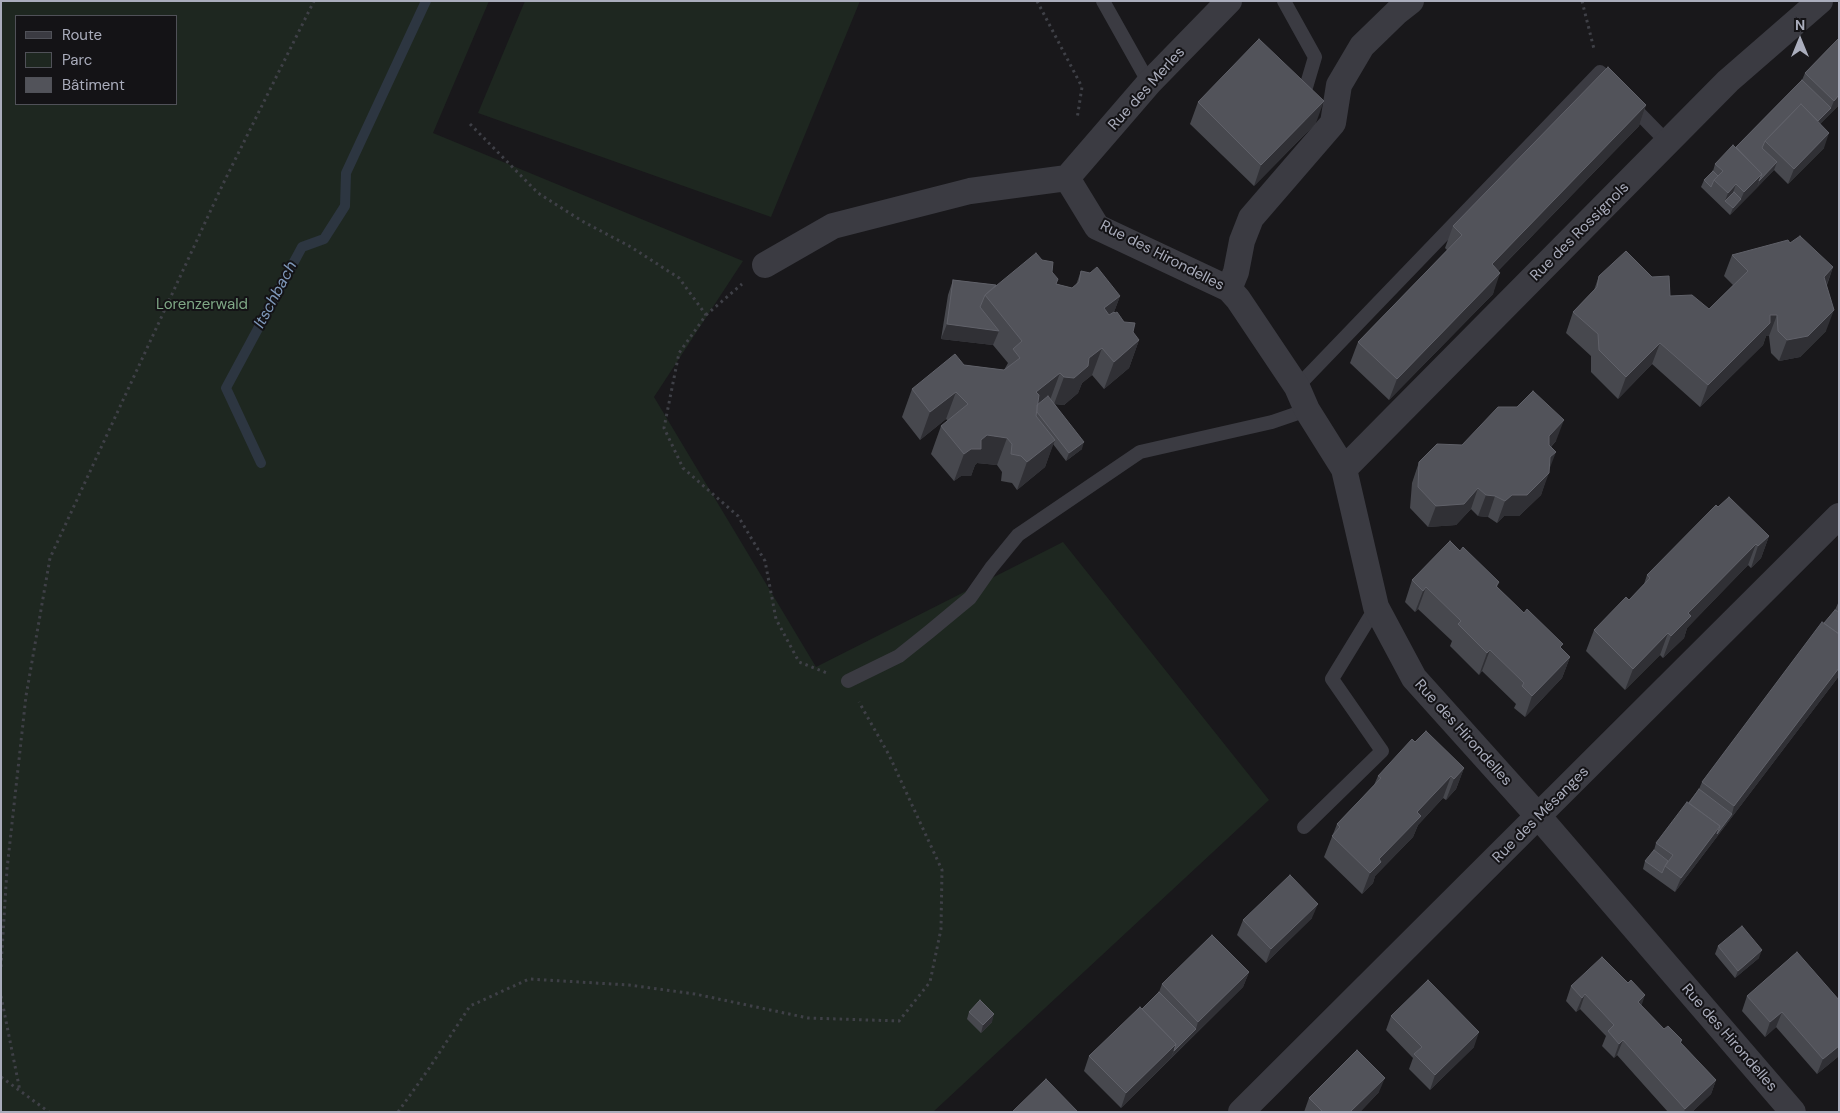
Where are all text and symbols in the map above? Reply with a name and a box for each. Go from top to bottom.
legend [15,15,178,105]
north arrow [1775,15,1825,65]
text: N [1795,16,1805,34]
text: Route [62,25,102,45]
street label: Rue des Merles [1105,44,1189,134]
text: Parc [62,50,92,70]
text: Bâtiment [62,75,125,95]
street label: Rue des Rossignols [1527,179,1633,285]
street label: Rue des Hirondelles [1097,217,1227,295]
water label: Itschbach [250,258,302,332]
park label: Lorenzerwald [156,296,248,314]
street label: Rue des Hirondelles [1411,676,1515,790]
street label: Rue des Mésanges [1489,763,1593,867]
street label: Rue des Hirondelles [1677,981,1781,1095]

